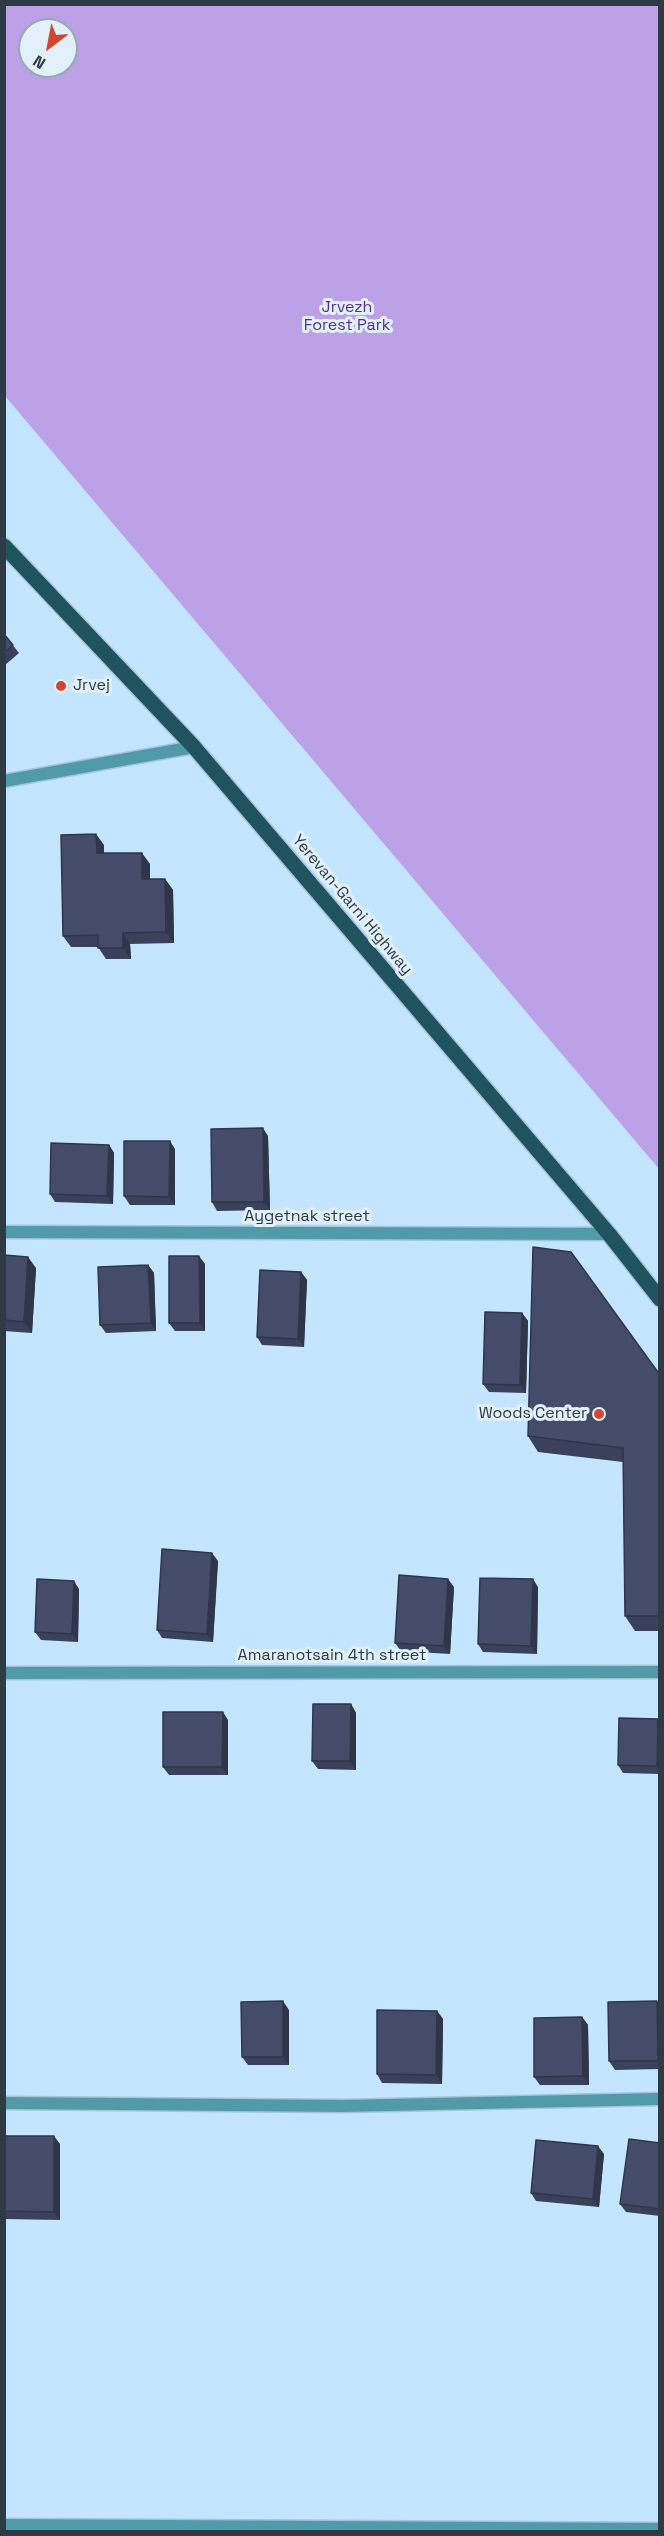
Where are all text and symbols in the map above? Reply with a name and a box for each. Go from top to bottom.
north arrow [18,18,78,78]
text: N [29,50,49,74]
park label: Jrvezh Forest Park [304,298,390,336]
place label: Jrvej [73,676,110,696]
marker: Jrvej [54,679,68,693]
street label: Yerevan-Garni Highway [288,831,416,979]
street label: Aygetnak street [244,1207,370,1227]
place label: Woods Center [479,1404,587,1424]
marker: Woods Center [592,1407,606,1421]
street label: Amaranotsain 4th street [238,1646,426,1666]

